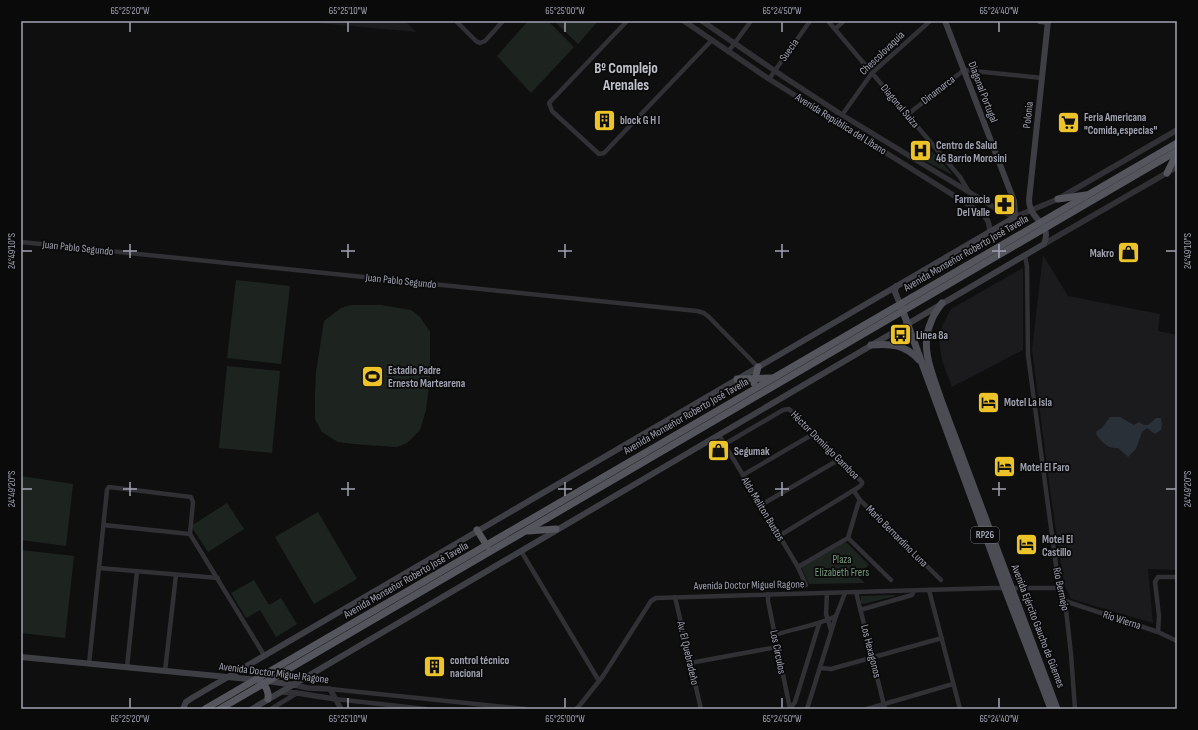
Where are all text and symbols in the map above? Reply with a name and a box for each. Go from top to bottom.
text: 65°25'20"W [110,5,150,17]
text: 65°25'10"W [329,5,368,17]
text: 65°25'00"W [545,5,585,17]
text: 65°24'50"W [762,5,802,17]
text: 65°24'40"W [979,5,1019,17]
street label: Chescolovaquia [857,28,907,78]
street label: Suecia [777,36,801,64]
district label: Bº Complejo Arenales [594,59,658,95]
street label: Diagonal Portugal [965,60,1001,124]
street label: Dinamarca [919,73,957,107]
street label: Diagonal Suiza [878,82,922,130]
street label: Avenida República del Líbano [792,90,889,158]
street label: Polonia [1020,101,1036,129]
building icon: block G H I [591,107,617,133]
supermarket icon: Feria Americana "Comida,especias" [1055,110,1081,136]
place label: Feria Americana "Comida,especias" [1084,111,1158,137]
place label: block G H I [620,114,660,127]
hospital icon: Centro de Salud 46 Barrio Morosini [907,138,933,164]
place label: Centro de Salud 46 Barrio Morosini [936,139,1007,165]
pharmacy icon: Farmacia Del Valle [992,192,1018,218]
place label: Farmacia Del Valle [955,193,990,219]
street label: Avenida Monseñor Roberto José Tavella [900,212,1031,295]
text: 24°49'10"S [6,233,18,269]
text: 24°49'10"S [1182,233,1194,269]
street label: Juan Pablo Segundo [41,238,115,258]
shop icon: Makro [1116,240,1142,266]
place label: Makro [1090,247,1114,260]
street label: Juan Pablo Segundo [364,271,438,291]
bus stop icon: Linea 8a [888,322,914,348]
place label: Linea 8a [916,329,949,342]
sports icon: Estadio Padre Ernesto Martearena [360,363,386,389]
place label: Estadio Padre Ernesto Martearena [388,364,466,390]
street label: Avenida Monseñor Roberto José Tavella [620,375,751,458]
hotel icon: Motel La Isla [975,389,1001,415]
place label: Motel La Isla [1004,396,1052,409]
street label: Héctor Domingo Gamboa [788,408,862,482]
shop icon: Segumak [706,438,732,464]
place label: Segumak [734,445,770,458]
hotel icon: Motel El Faro [992,454,1018,480]
place label: Motel El Faro [1020,461,1070,474]
text: 24°49'20"S [6,471,18,507]
text: 24°49'20"S [1182,471,1194,507]
street label: Aldo Meliton Bustos [738,474,787,543]
street label: Mario Bernardino Luna [863,502,931,570]
road number: RP26 [971,527,999,543]
hotel icon: Motel El Castillo [1013,532,1039,558]
place label: Motel El Castillo [1042,533,1073,559]
street label: Avenida Monseñor Roberto José Tavella [340,539,471,622]
park label: Plaza Elizabeth Frers [815,553,869,579]
street label: Avenida Ejército Gaucho de Güemes [1008,562,1068,689]
street label: Río Bermejo [1050,566,1072,612]
street label: Avenida Doctor Miguel Ragone [693,578,804,592]
street label: Río Wierna [1101,608,1143,632]
street label: Av. El Quebradeño [674,619,702,686]
street label: Los Hexagonos [858,623,884,679]
street label: Los Circulos [767,629,789,675]
building icon: control técnico nacional [422,653,448,679]
place label: control técnico nacional [450,654,510,680]
street label: Avenida Doctor Miguel Ragone [217,660,330,686]
text: 65°25'20"W [110,713,150,725]
text: 65°25'10"W [329,713,368,725]
text: 65°25'00"W [545,713,585,725]
text: 65°24'50"W [762,713,802,725]
text: 65°24'40"W [979,713,1019,725]

